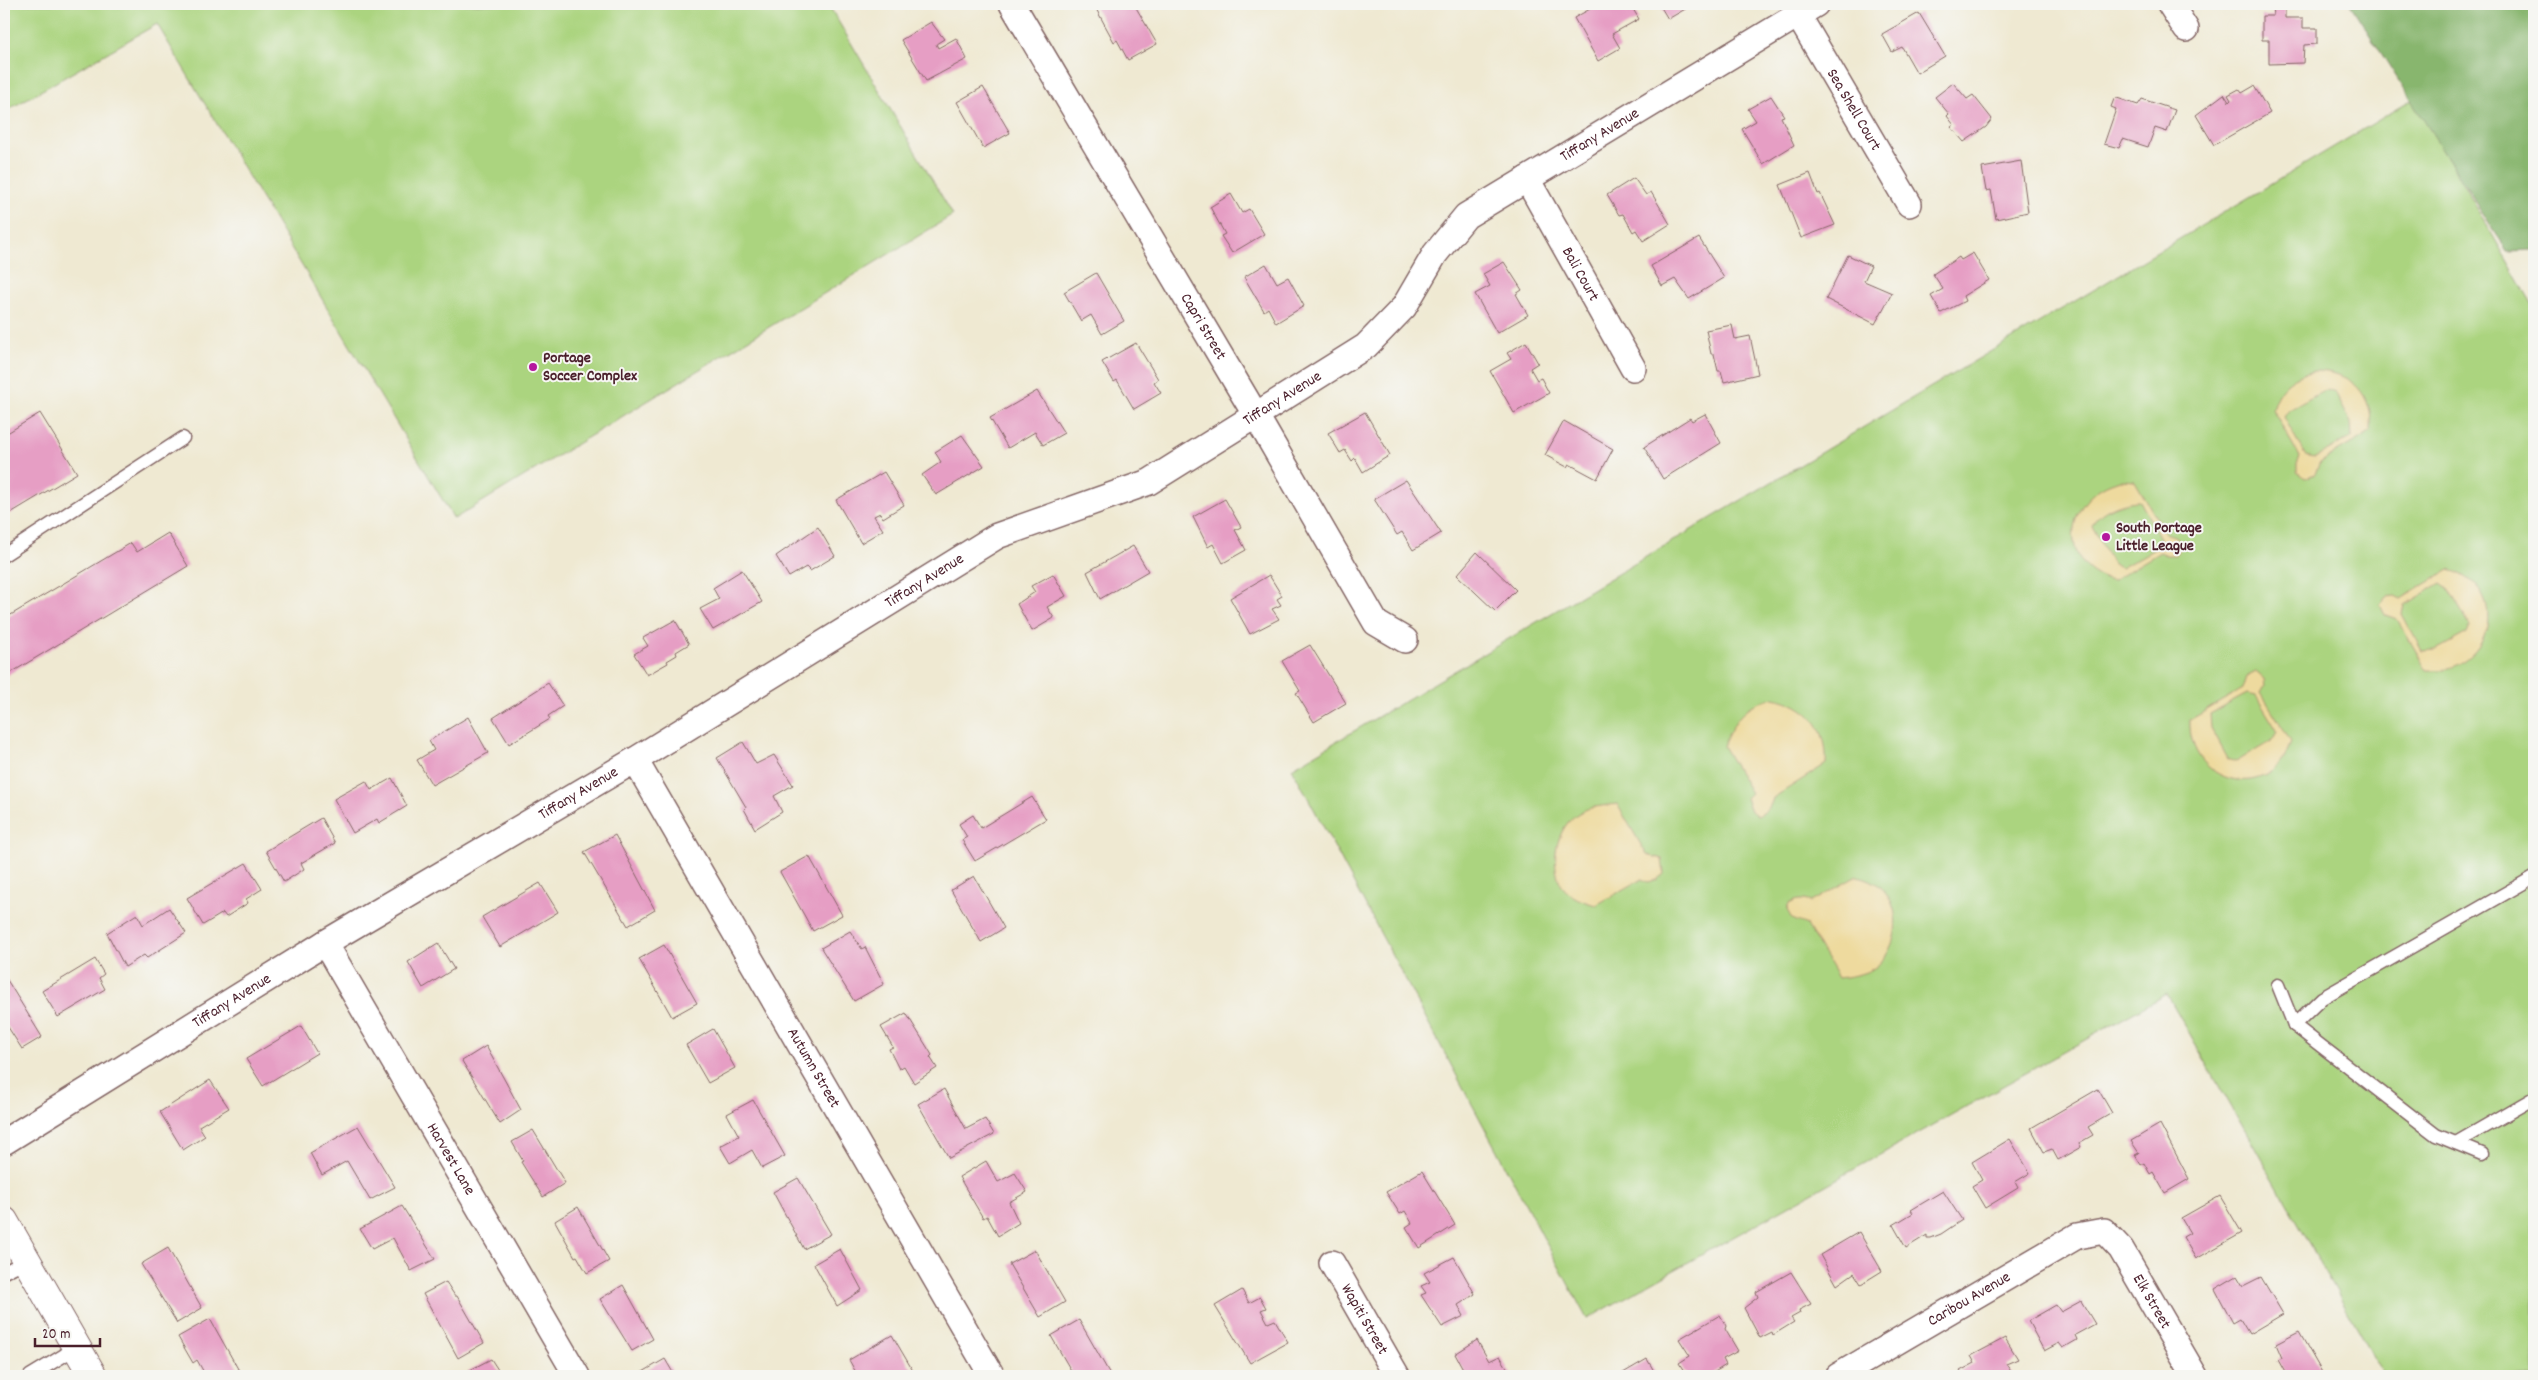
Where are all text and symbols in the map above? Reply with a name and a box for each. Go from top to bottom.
street label: Sea Shell Court [1821,64,1887,155]
street label: Tiffany Avenue [1556,102,1644,168]
street label: Bali Court [1556,243,1605,306]
street label: Capri Street [1174,289,1232,364]
place label: Portage Soccer Complex [543,347,637,388]
marker: Portage Soccer Complex [527,361,539,373]
street label: Tiffany Avenue [1238,365,1326,432]
place label: South Portage Little League [2116,517,2202,558]
marker: South Portage Little League [2100,531,2112,543]
street label: Tiffany Avenue [880,548,968,614]
street label: Tiffany Avenue [534,761,623,826]
street label: Tiffany Avenue [188,968,276,1034]
street label: Autumn Street [781,1024,846,1113]
street label: Harvest Lane [421,1119,481,1200]
street label: Caribou Avenue [1923,1266,2015,1333]
street label: Elk Street [2127,1270,2177,1333]
street label: Wapiti Street [1335,1280,1394,1359]
scale bar [35,1315,100,1347]
text: 20 m [42,1324,70,1346]

